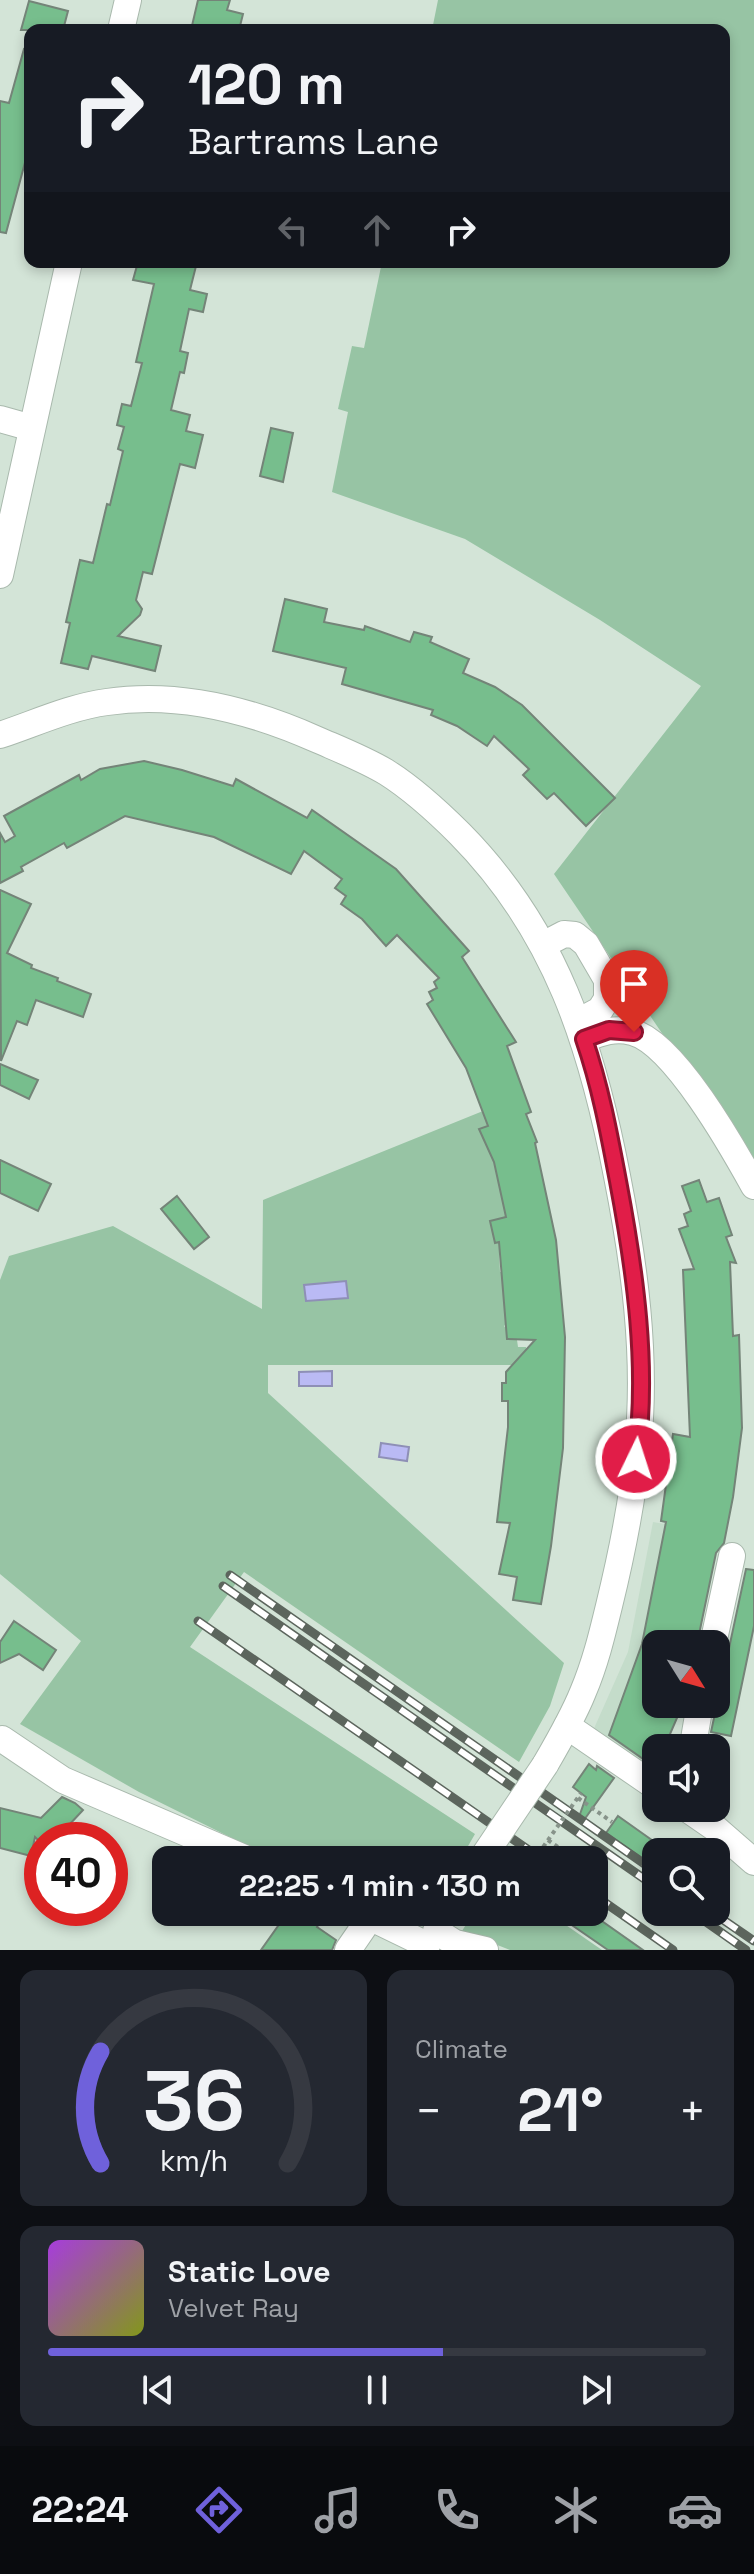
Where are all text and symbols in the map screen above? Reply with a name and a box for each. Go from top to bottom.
text: 120 m [188,49,345,120]
icon: right [56,56,160,160]
text: Bartrams Lane [188,119,439,165]
icon: left [271,208,315,252]
icon: ahead [355,208,399,252]
icon: right [439,208,483,252]
pin [600,950,668,1032]
icon: arrive [612,962,656,1006]
position arrow [594,1417,678,1501]
north arrow [642,1630,730,1718]
map controls [642,1630,730,1926]
button: sound [642,1734,730,1822]
speed limit sign: 40 [24,1822,128,1926]
button: search [642,1838,730,1926]
text: 22:25 · 1 min · 130 m [239,1866,521,1905]
text: Climate [415,2032,508,2066]
text: 36 [143,2048,245,2154]
text: 21° [517,2072,604,2149]
text: − [415,2083,442,2139]
text: + [679,2083,706,2139]
text: km/h [159,2143,228,2179]
text: Static Love [168,2252,331,2291]
text: Velvet Ray [168,2291,299,2325]
icon: previous [136,2368,180,2412]
icon: pause [355,2368,399,2412]
icon: next [574,2368,618,2412]
icon: directions [191,2482,247,2538]
icon: music [310,2482,366,2538]
icon: phone [429,2482,485,2538]
icon: climate [548,2482,604,2538]
icon: car [667,2482,723,2538]
text: 22:24 [31,2487,129,2533]

